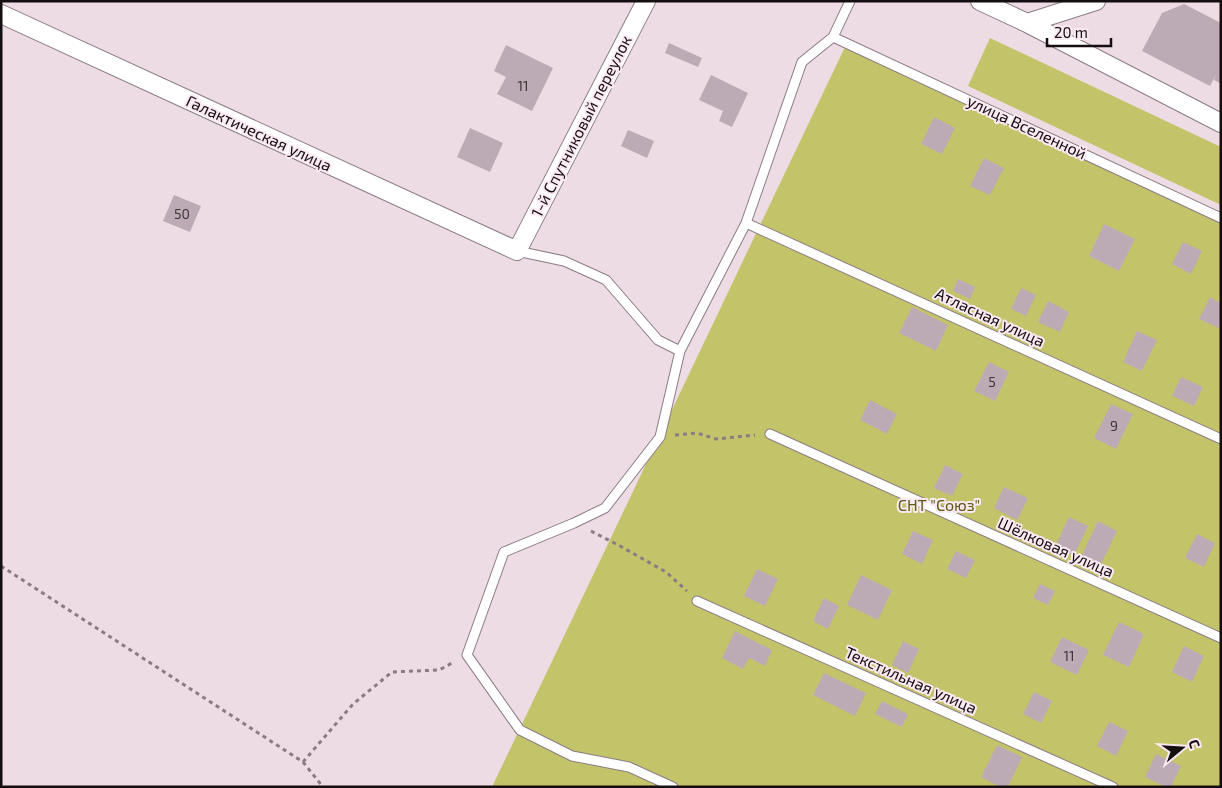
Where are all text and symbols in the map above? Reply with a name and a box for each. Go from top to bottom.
scale bar [1047,15,1111,47]
text: 20 m [1054,23,1088,41]
street label: 1-й Спутниковый переулок [526,31,636,220]
house number: 11 [517,77,529,94]
street label: Галактическая улица [183,90,335,176]
street label: улица Вселенной [964,91,1090,163]
house number: 50 [174,205,190,222]
street label: Атласная улица [932,283,1048,351]
house number: 5 [988,373,996,390]
house number: 9 [1110,417,1118,434]
park label: СНТ "Союз" [898,495,980,514]
street label: Шёлковая улица [995,512,1117,582]
street label: Текстильная улица [842,642,980,718]
house number: 11 [1063,647,1075,664]
north arrow [1157,723,1207,773]
text: С [1185,737,1204,750]

